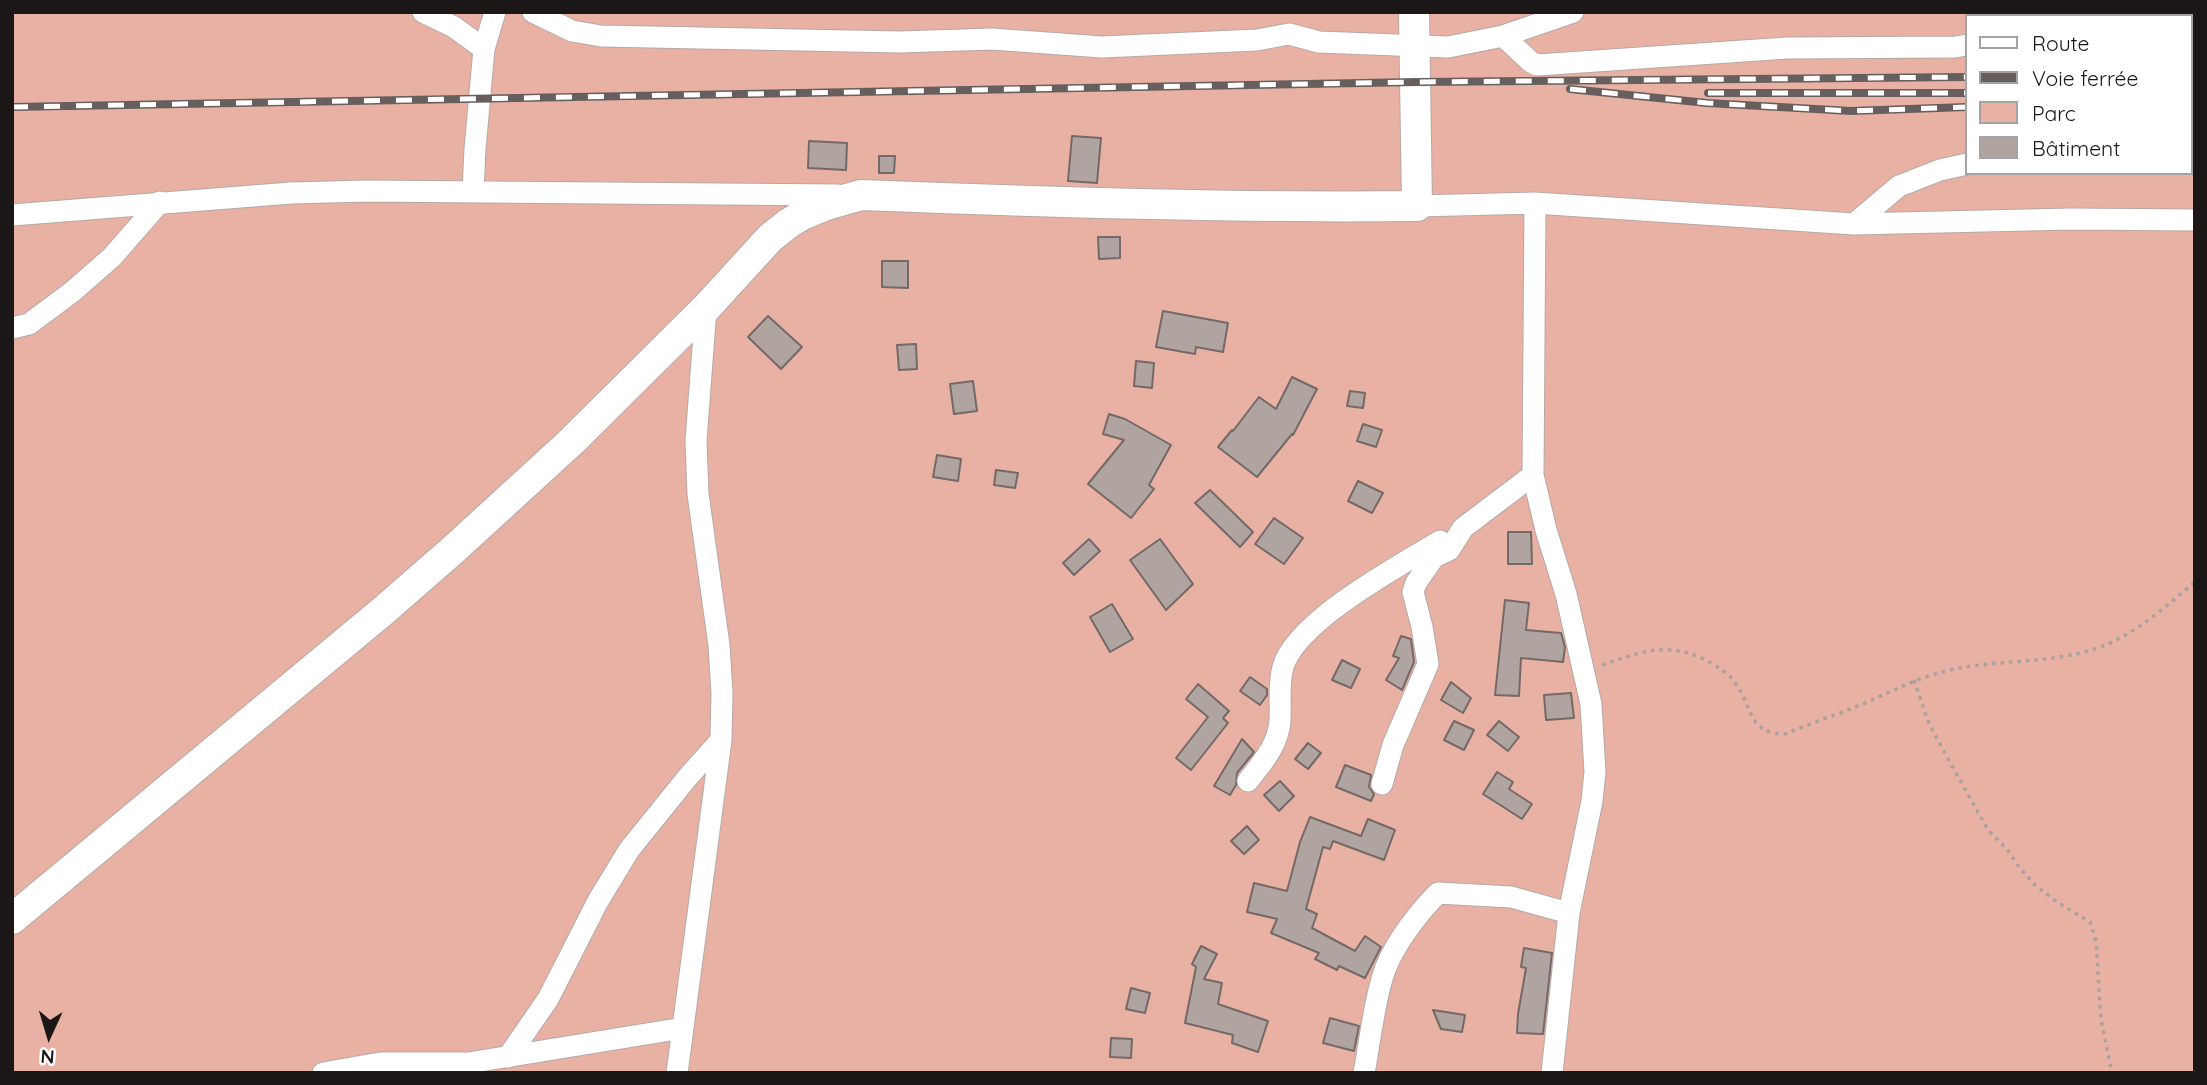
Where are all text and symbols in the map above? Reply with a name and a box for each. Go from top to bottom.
legend [1966,14,2193,175]
text: Route [2032,30,2089,56]
text: Voie ferrée [2032,65,2138,91]
text: Parc [2032,100,2076,126]
text: Bâtiment [2032,135,2120,161]
north arrow [14,1001,84,1071]
text: N [40,1044,55,1069]

